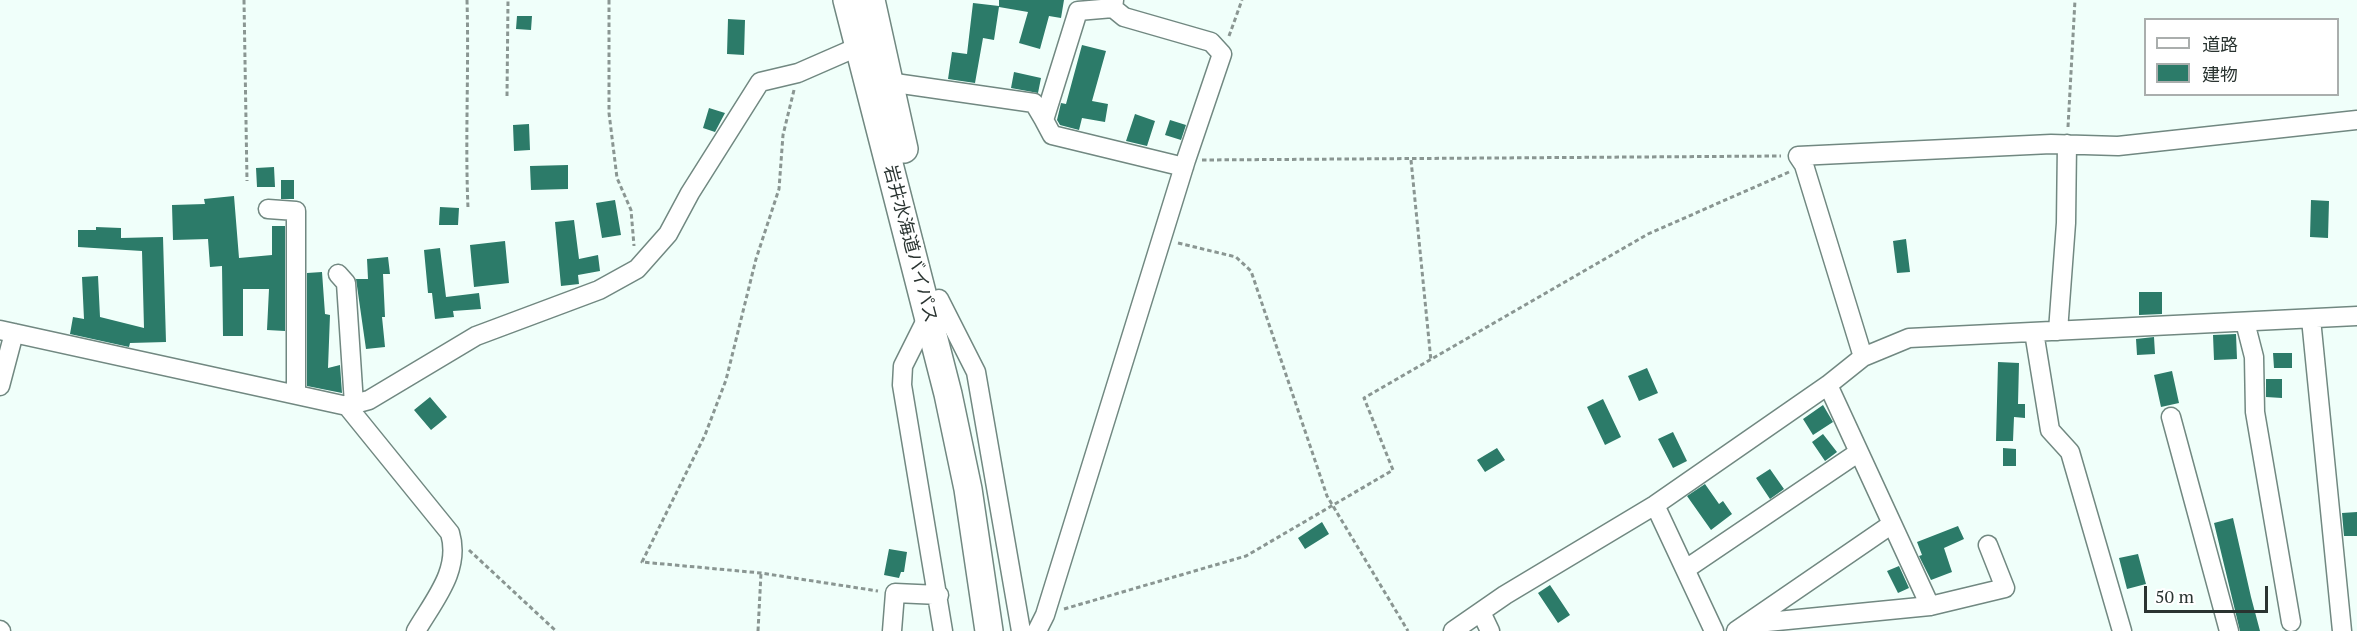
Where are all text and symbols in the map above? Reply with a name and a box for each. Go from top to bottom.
legend [2144,18,2339,96]
text: 道路 [2202,32,2238,56]
text: 建物 [2202,62,2238,86]
street label: 岩井水海道バイパス [879,163,941,325]
scale bar [2147,574,2272,612]
text: 50 m [2155,584,2194,608]

